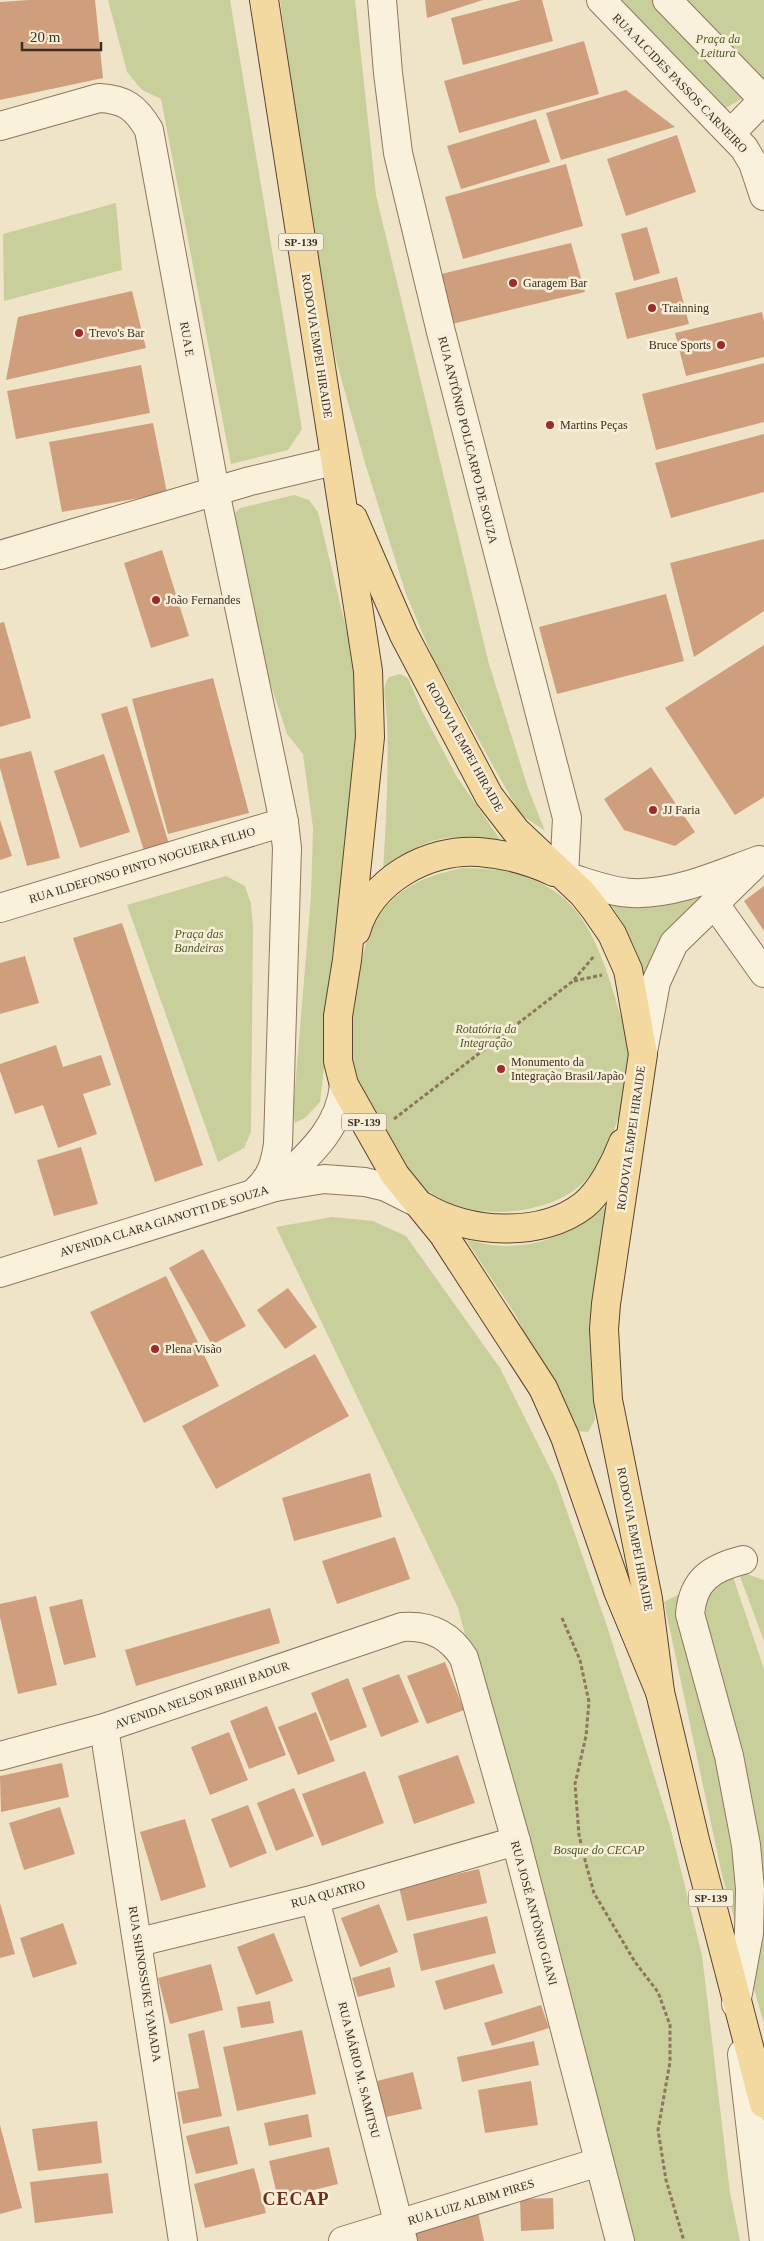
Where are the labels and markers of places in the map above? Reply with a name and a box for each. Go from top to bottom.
place label: Garagem Bar [523,276,587,290]
marker: Garagem Bar [507,277,519,289]
place label: Trainning [662,301,709,315]
marker: Trainning [646,302,658,314]
place label: Trevo's Bar [89,326,144,340]
marker: Trevo's Bar [73,327,85,339]
place label: Bruce Sports [649,338,711,352]
marker: Bruce Sports [715,339,727,351]
place label: Martins Peças [560,418,628,432]
marker: Martins Peças [544,419,556,431]
place label: João Fernandes [166,593,241,607]
marker: João Fernandes [150,594,162,606]
place label: JJ Faria [663,803,701,817]
marker: JJ Faria [647,804,659,816]
place label: Monumento da Integração Brasil/Japão [511,1055,624,1083]
marker: Monumento da Integração Brasil/Japão [495,1063,507,1075]
place label: Plena Visão [165,1342,222,1356]
marker: Plena Visão [149,1343,161,1355]

